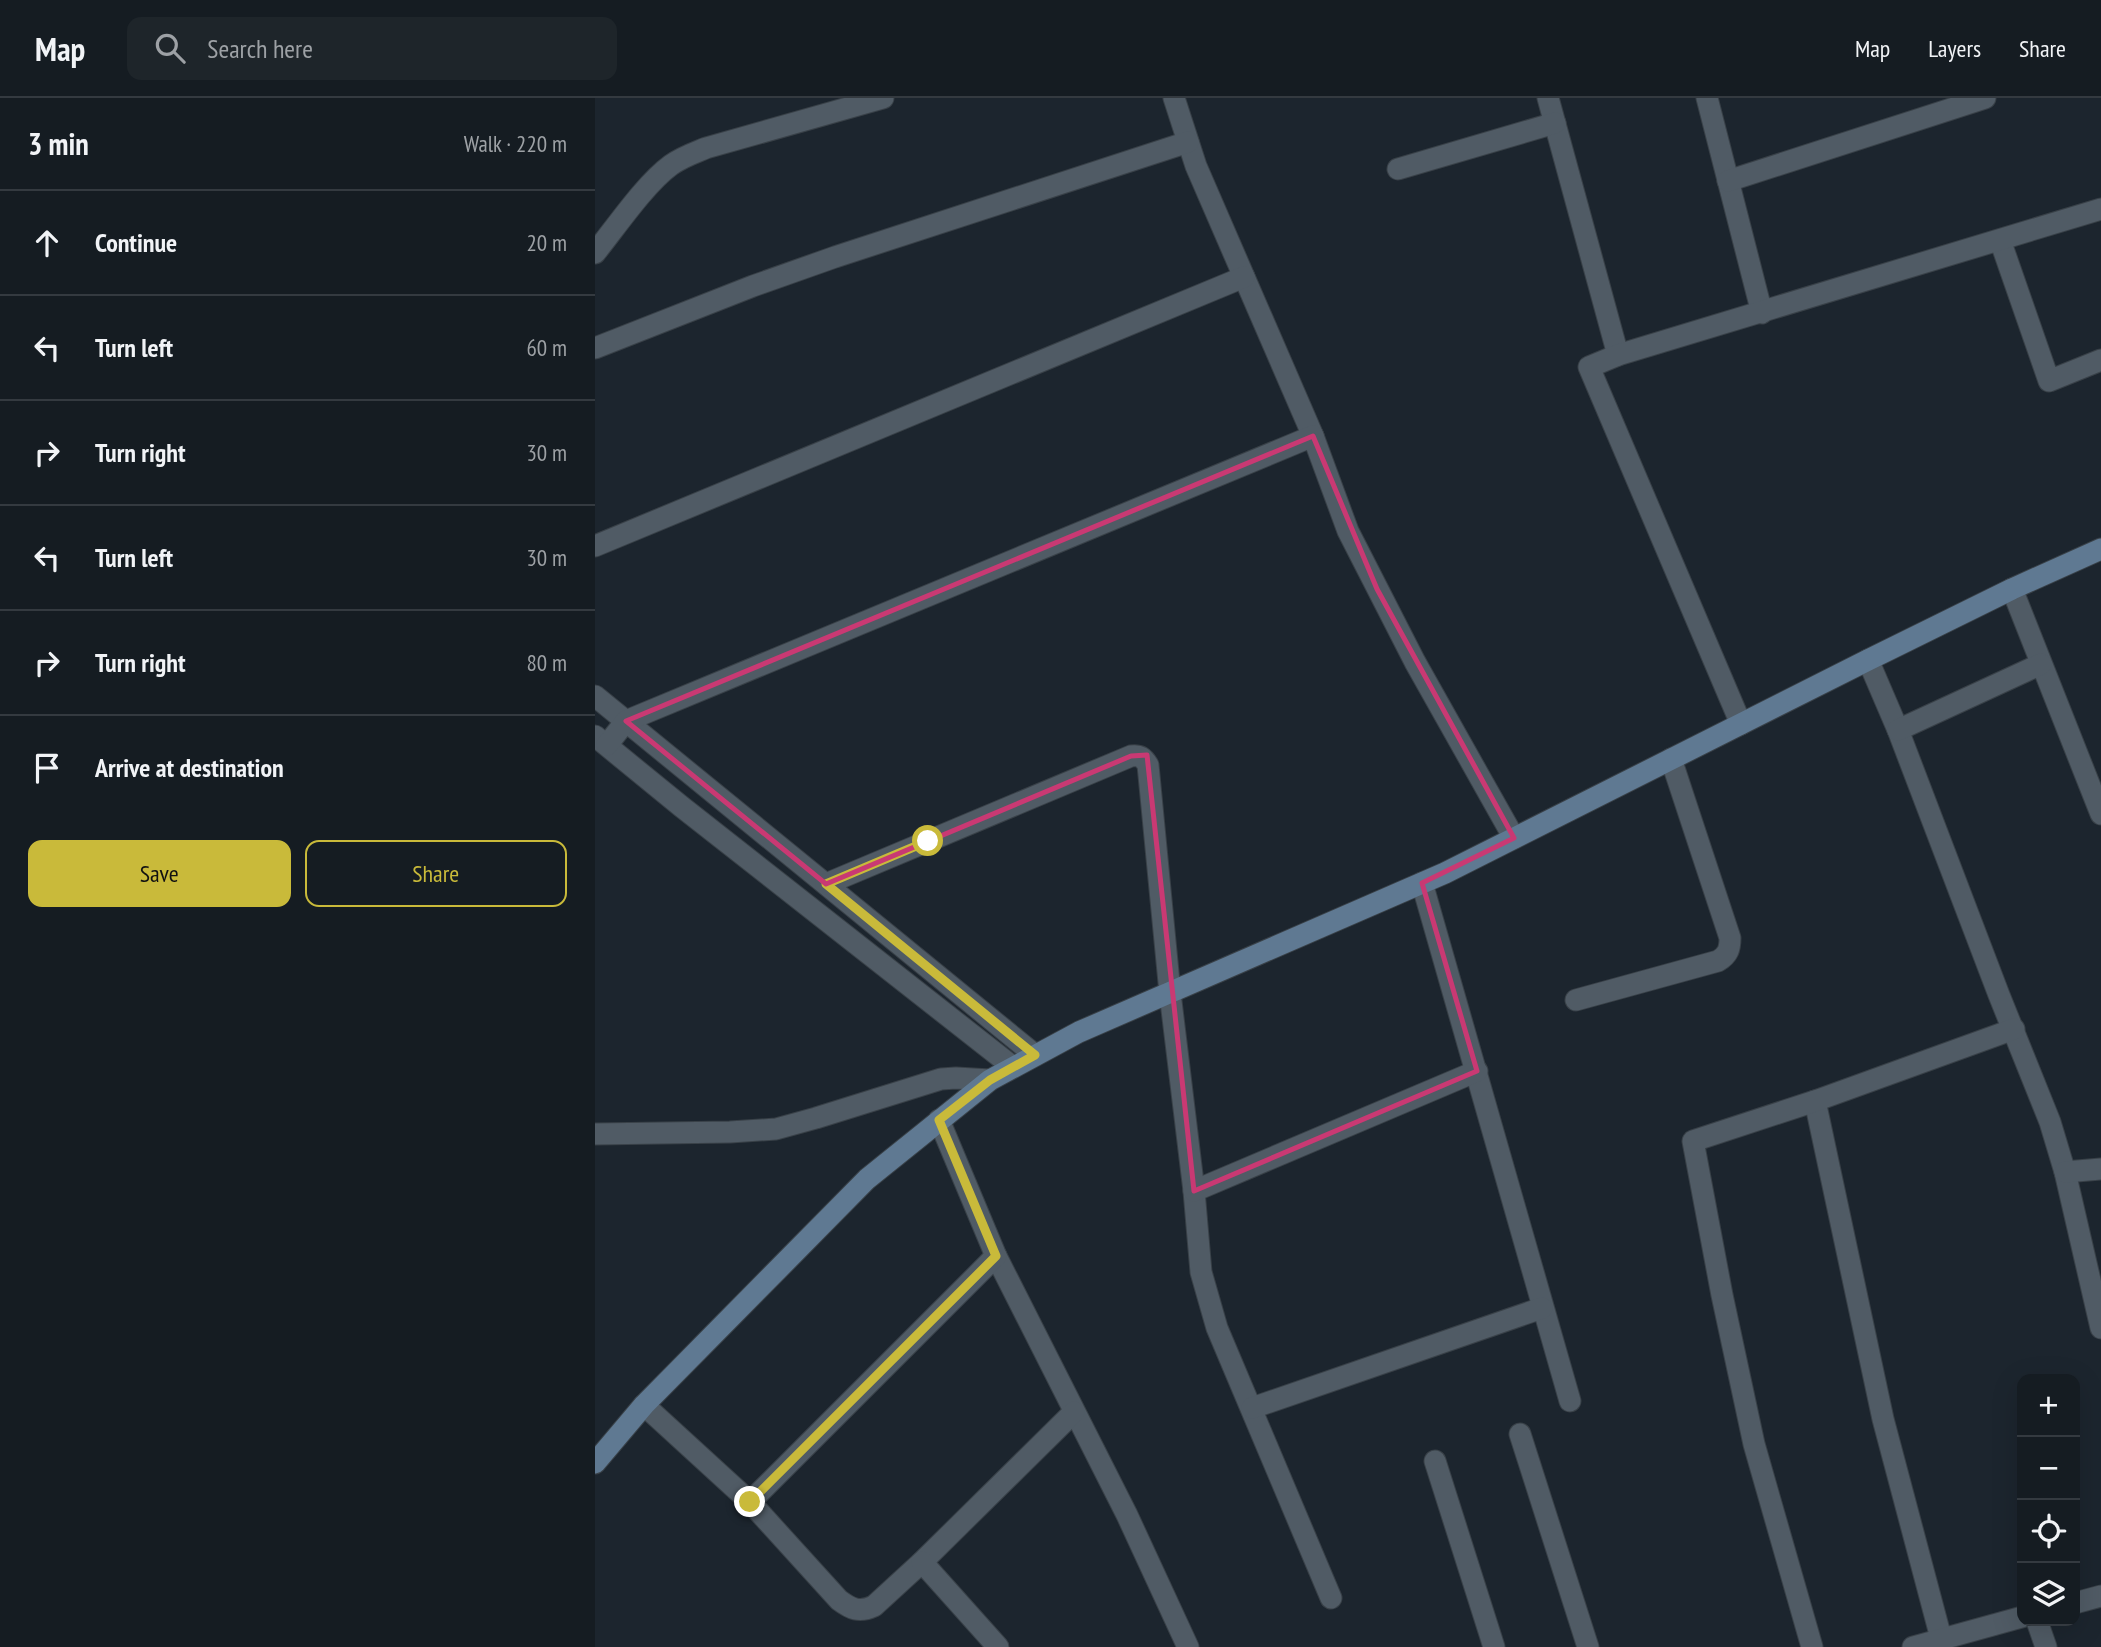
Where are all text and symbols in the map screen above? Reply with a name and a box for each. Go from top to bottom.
search box [127,17,617,80]
text: Map [35,27,85,70]
icon: search [151,29,189,67]
text: Search here [207,32,313,65]
text: Map [1855,33,1890,64]
text: Layers [1928,33,1981,64]
text: Share [2019,33,2066,64]
text: 3 min [28,124,89,163]
text: Walk · 220 m [464,129,567,158]
icon: ahead [28,224,66,262]
text: Continue [95,226,177,259]
text: 20 m [526,228,567,257]
icon: left [28,329,66,367]
text: Turn left [95,331,173,364]
text: 60 m [526,333,567,362]
icon: right [28,434,66,472]
text: Turn right [95,436,186,469]
text: 30 m [526,438,567,467]
icon: left [28,539,66,577]
text: Turn left [95,541,173,574]
text: 30 m [526,543,567,572]
icon: right [28,644,66,682]
text: Turn right [95,646,186,679]
text: 80 m [526,648,567,677]
icon: arrive [28,749,66,787]
text: Arrive at destination [95,751,284,784]
route start [912,825,943,856]
button: Save [28,840,291,907]
button: Share [305,840,567,907]
map controls [2017,1374,2080,1626]
button: + [2017,1374,2080,1437]
button: − [2017,1437,2080,1500]
route end [734,1486,765,1517]
button: locate [2017,1500,2080,1563]
button: layers [2017,1563,2080,1626]

